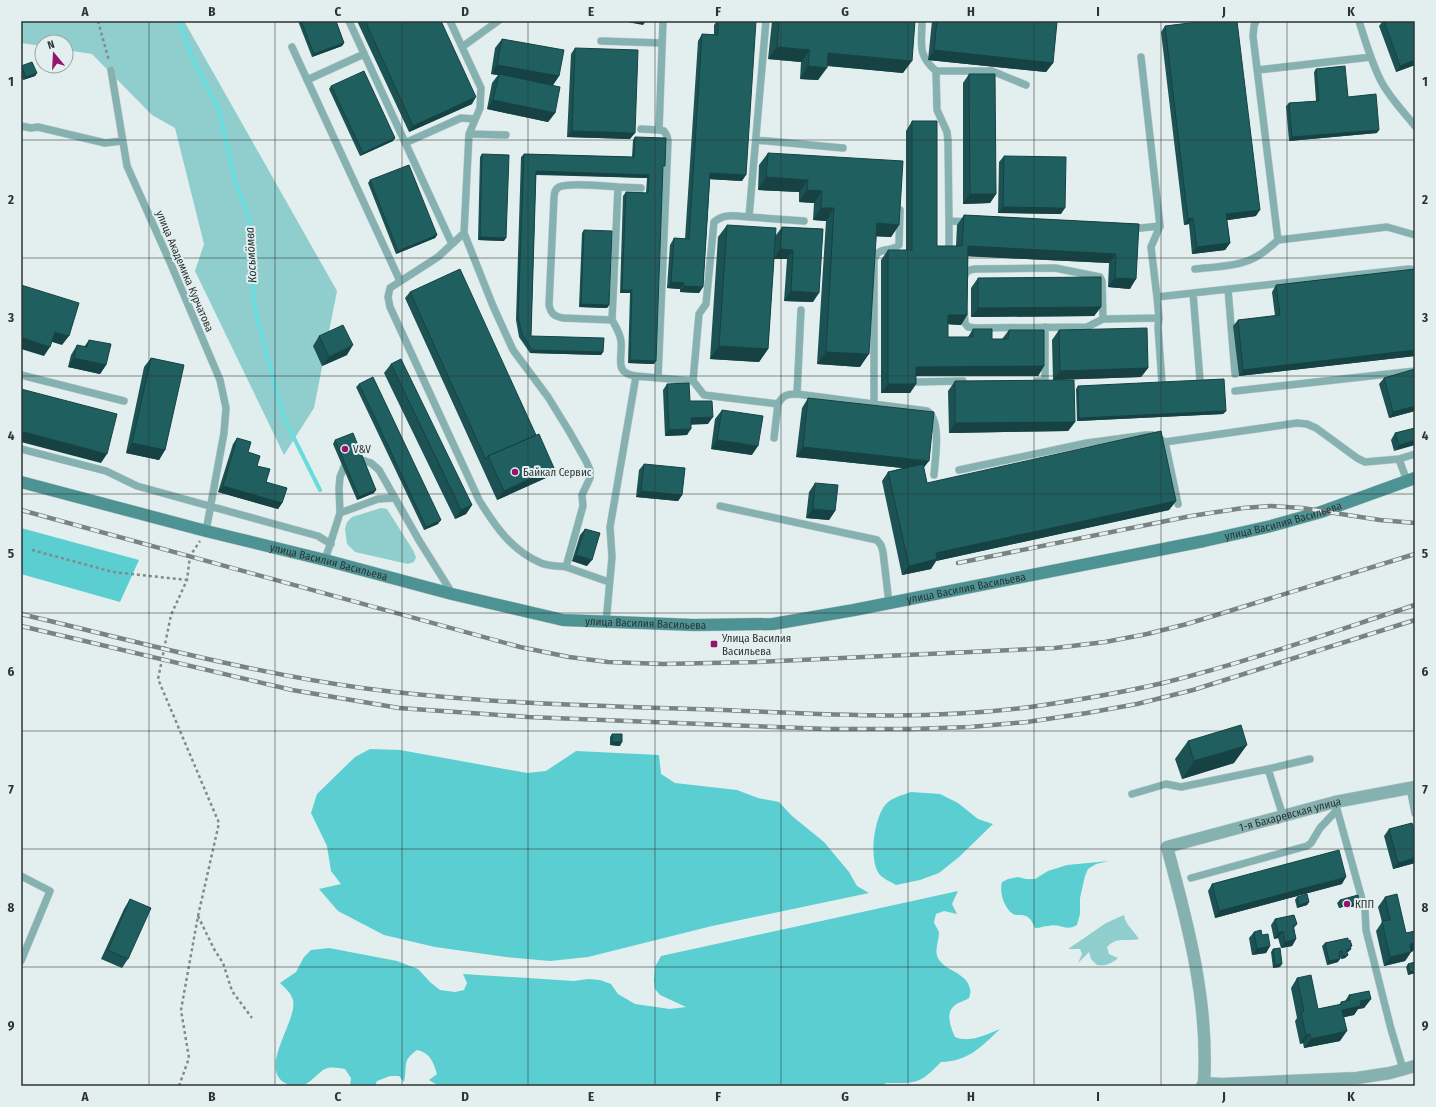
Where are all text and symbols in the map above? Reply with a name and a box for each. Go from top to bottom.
text: A [80,4,89,19]
text: B [208,4,216,19]
text: C [335,4,342,19]
text: D [461,4,469,19]
text: E [588,4,594,19]
text: F [715,4,721,19]
text: G [841,4,849,19]
text: H [967,4,975,19]
text: I [1096,4,1100,19]
text: J [1221,4,1226,19]
text: K [1347,4,1355,19]
north arrow [34,34,74,74]
text: N [46,38,56,52]
text: 1 [8,74,14,89]
text: 1 [1422,74,1428,89]
text: 2 [7,192,14,207]
text: 2 [1421,192,1428,207]
street label: улица Академика Курчатова [153,208,216,334]
water label: Косьмӧмва [243,227,259,283]
text: 3 [7,310,14,325]
text: 3 [1421,310,1428,325]
text: 4 [8,428,15,443]
text: 4 [1422,428,1429,443]
place label: V&V [353,443,371,456]
marker: V&V [340,444,350,454]
place label: Байкал Сервис [523,466,592,479]
marker: Байкал Сервис [510,467,520,477]
street label: улица Василия Васильева [1223,499,1344,543]
street label: улица Василия Васильева [269,541,389,583]
text: 5 [8,546,14,561]
text: 5 [1422,546,1428,561]
street label: улица Василия Васильева [906,570,1027,606]
street label: улица Василия Васильева [585,615,706,632]
place label: Улица Василия Васильева [721,632,791,658]
marker: Улица Василия Васильева [709,639,719,649]
text: 6 [8,664,15,679]
text: 6 [1422,664,1429,679]
text: 7 [8,782,14,797]
text: 7 [1422,782,1428,797]
street label: 1-я Бахаревская улица [1238,795,1342,834]
place label: КПП [1355,898,1374,911]
marker: КПП [1342,899,1352,909]
text: 8 [8,900,15,915]
text: 8 [1422,900,1429,915]
text: 9 [8,1018,15,1033]
text: 9 [1422,1018,1429,1033]
text: A [80,1089,89,1104]
text: B [208,1089,216,1104]
text: C [335,1089,342,1104]
text: D [461,1089,469,1104]
text: E [588,1089,594,1104]
text: F [715,1089,721,1104]
text: G [841,1089,849,1104]
text: H [967,1089,975,1104]
text: I [1096,1089,1100,1104]
text: J [1221,1089,1226,1104]
text: K [1347,1089,1355,1104]

